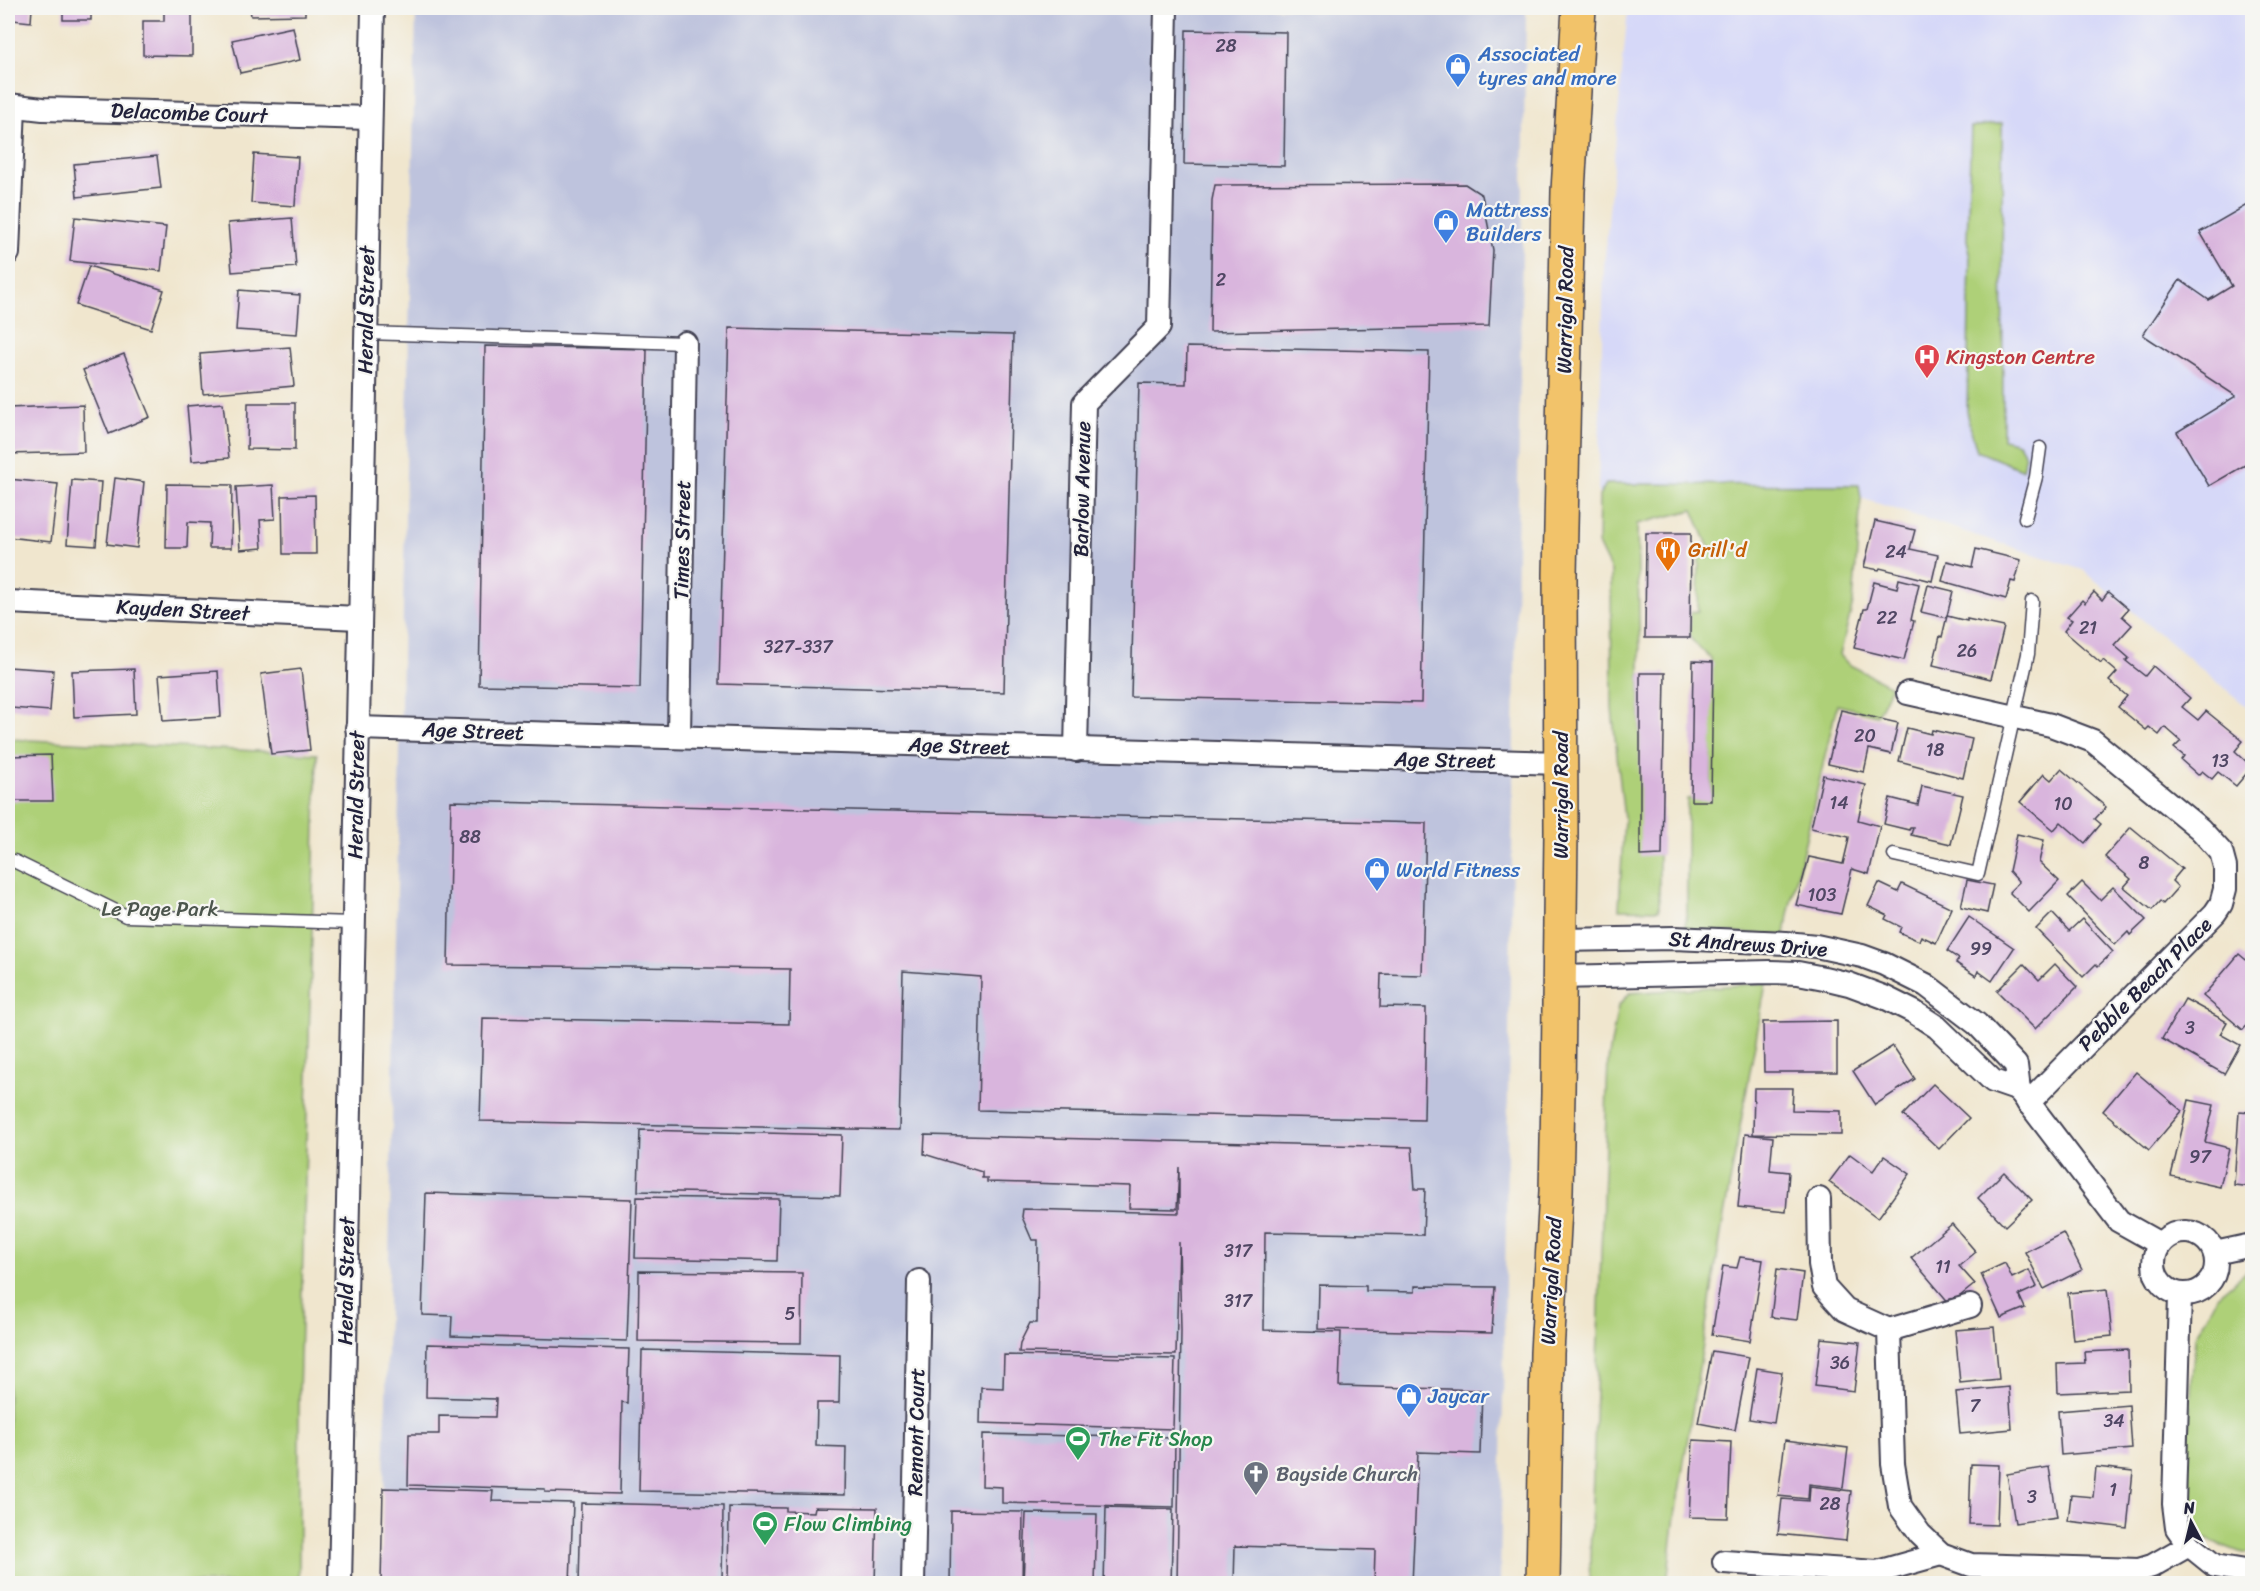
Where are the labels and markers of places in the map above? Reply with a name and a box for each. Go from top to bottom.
place label: Associated tyres and more [1477,35,1617,97]
shop icon: Associated tyres and more [1443,51,1473,89]
place label: Mattress Builders [1466,191,1549,253]
shop icon: Mattress Builders [1431,207,1461,245]
place label: Kingston Centre [1946,338,2095,376]
hospital icon: Kingston Centre [1912,342,1942,380]
place label: Grill'd [1688,531,1748,569]
restaurant icon: Grill'd [1653,535,1683,573]
place label: World Fitness [1396,851,1520,889]
shop icon: World Fitness [1362,855,1392,893]
place label: Jaycar [1427,1377,1490,1415]
shop icon: Jaycar [1394,1381,1424,1419]
place label: The Fit Shop [1098,1420,1213,1458]
sports icon: The Fit Shop [1063,1424,1093,1462]
place label: Bayside Church [1276,1455,1418,1493]
church icon: Bayside Church [1241,1459,1271,1497]
place label: Flow Climbing [784,1505,912,1543]
sports icon: Flow Climbing [750,1509,780,1547]

